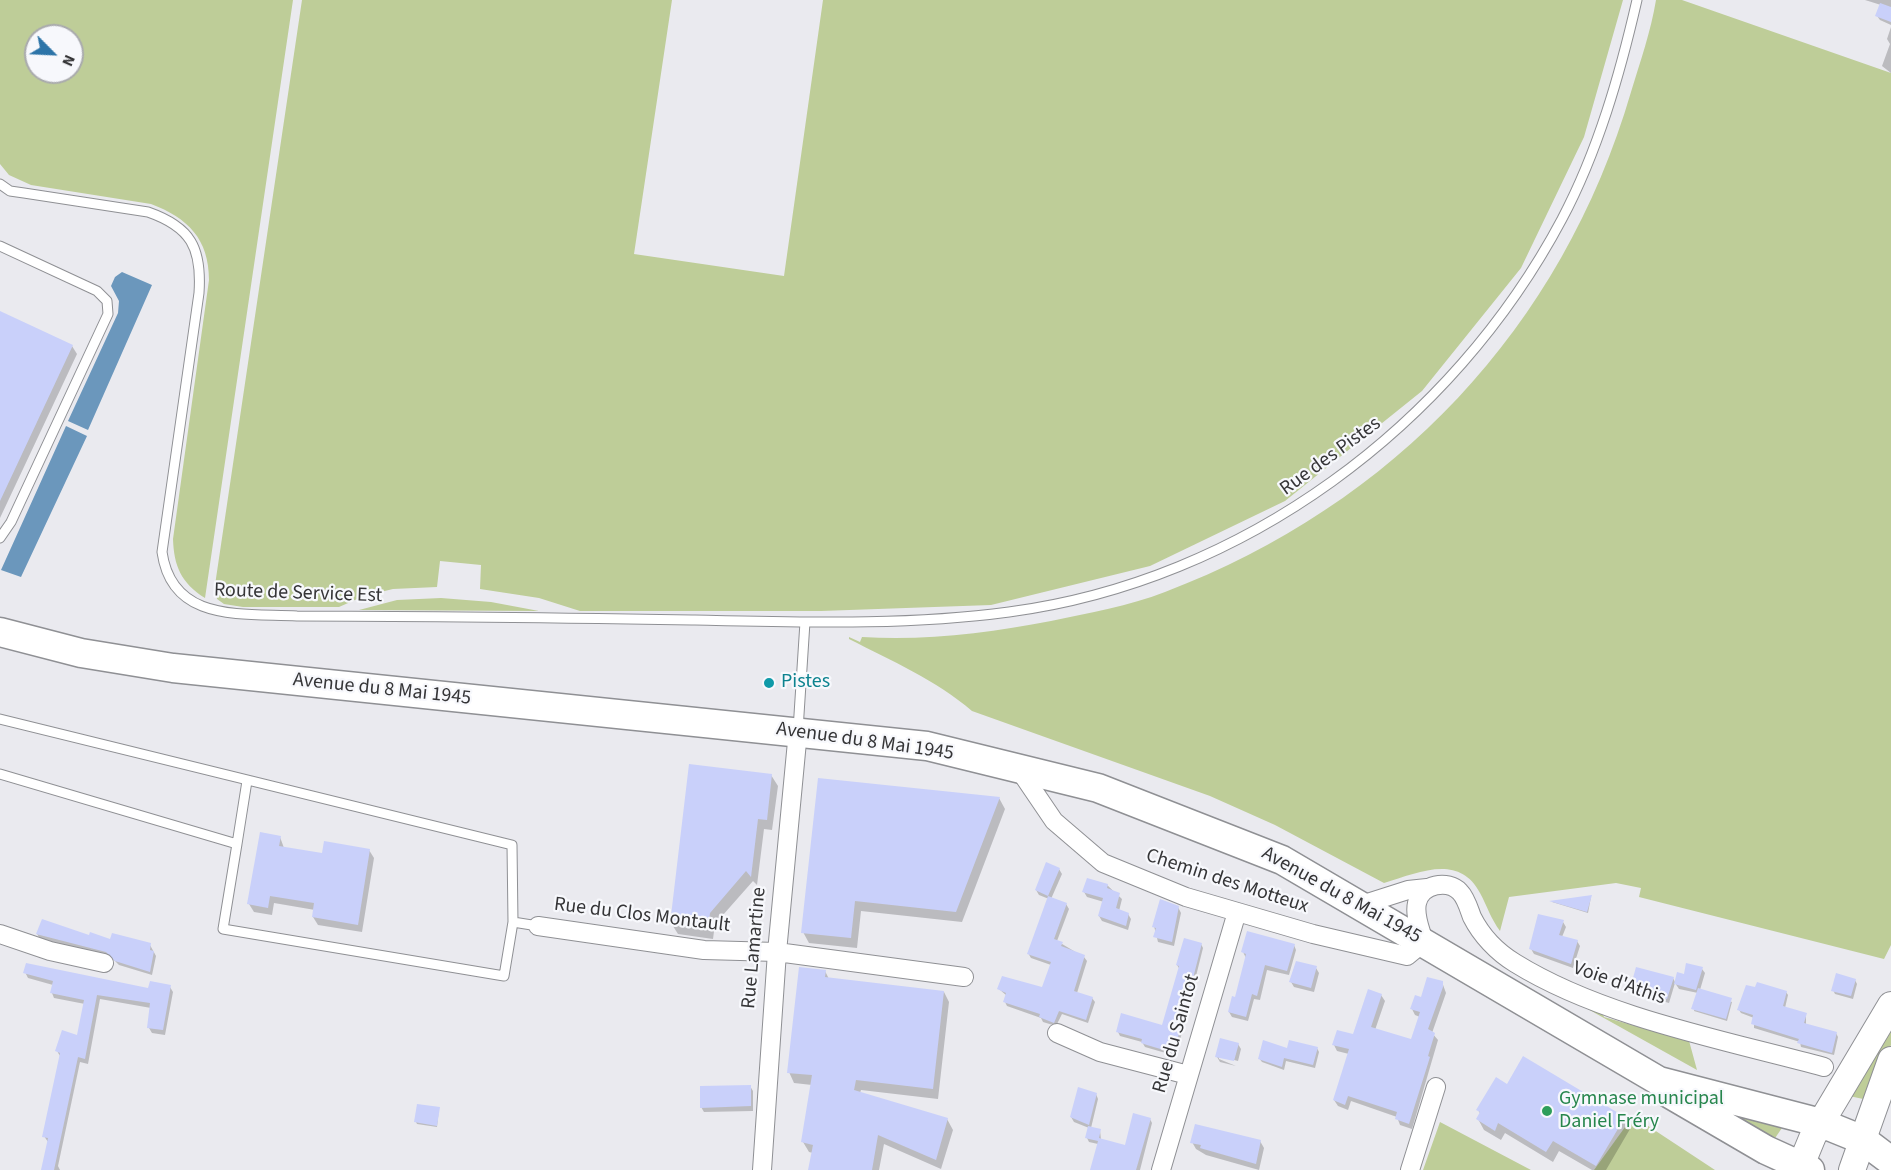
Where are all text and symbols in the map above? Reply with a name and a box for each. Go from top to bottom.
north arrow [24,24,84,84]
text: N [56,51,81,70]
street label: Rue des Pistes [1276,412,1386,502]
street label: Route de Service Est [213,579,383,609]
street label: Avenue du 8 Mai 1945 [292,669,472,711]
place label: Pistes [781,671,830,695]
marker: Pistes [762,676,776,690]
street label: Avenue du 8 Mai 1945 [775,718,955,766]
street label: Avenue du 8 Mai 1945 [1257,842,1425,950]
street label: Chemin des Motteux [1143,844,1311,920]
street label: Rue Lamartine [738,886,772,1010]
street label: Rue du Clos Montault [553,893,731,939]
street label: Voie d'Athis [1570,957,1668,1011]
street label: Rue du Saintot [1149,972,1205,1096]
place label: Gymnase municipal Daniel Fréry [1559,1088,1724,1135]
marker: Gymnase municipal Daniel Fréry [1540,1104,1554,1118]

